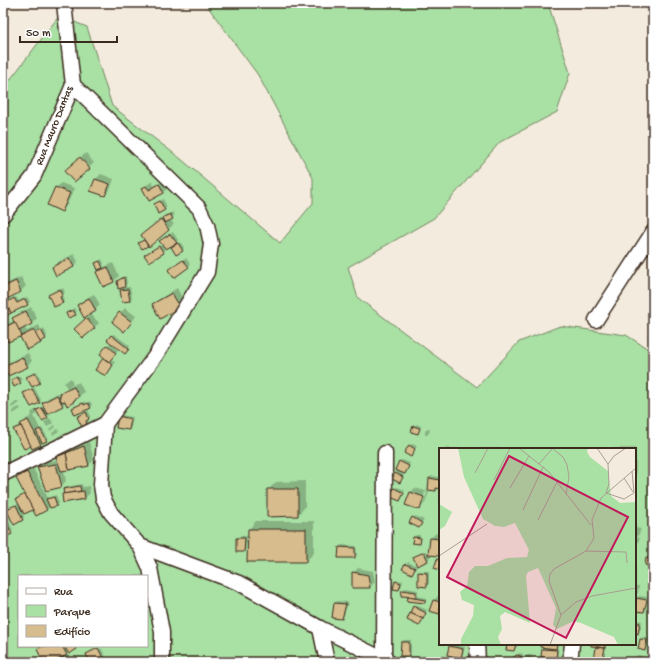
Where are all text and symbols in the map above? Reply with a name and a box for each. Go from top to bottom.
scale bar [20,18,117,44]
text: 50 m [26,27,51,41]
street label: Rua Mauro Dantas [34,84,77,167]
inset map [439,448,636,645]
legend [18,575,148,647]
text: Rua [54,586,73,600]
text: Parque [53,606,91,620]
text: Edifício [54,626,90,640]

